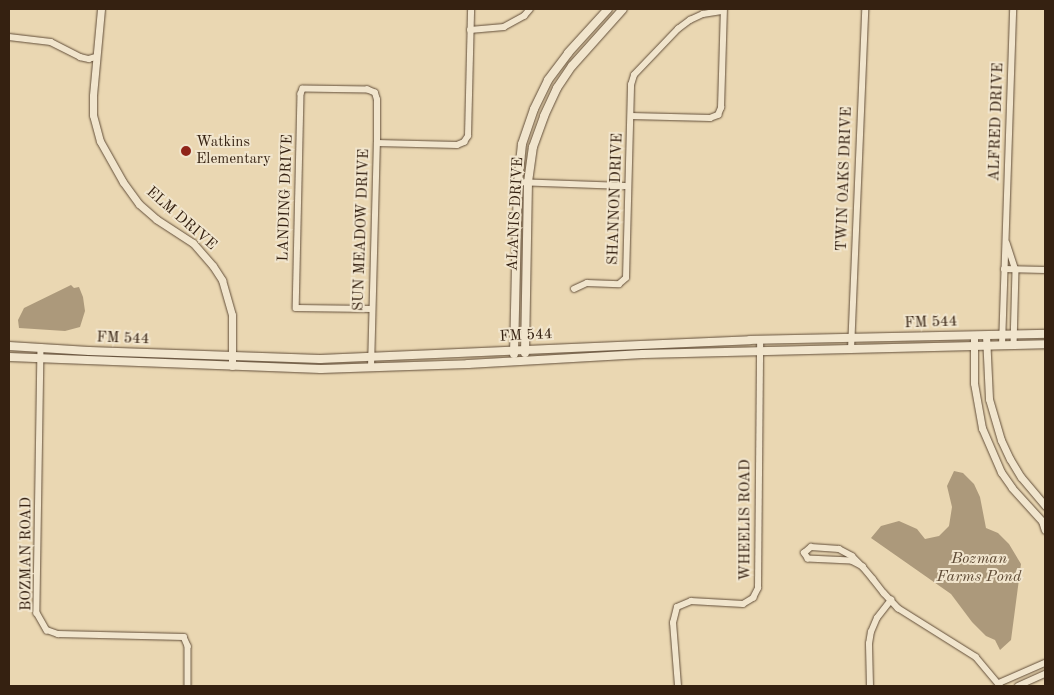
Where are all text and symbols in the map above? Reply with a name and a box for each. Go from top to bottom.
street label: ALFRED DRIVE [986,62,1008,182]
street label: TWIN OAKS DRIVE [833,106,857,252]
place label: Watkins Elementary [196,133,271,168]
street label: SHANNON DRIVE [605,133,627,265]
street label: LANDING DRIVE [275,134,297,262]
marker: Watkins Elementary [180,145,192,157]
street label: SUN MEADOW DRIVE [350,149,374,311]
street label: ALANIS DRIVE [504,157,528,271]
street label: ELM DRIVE [142,184,220,254]
street label: FM 544 [904,313,958,333]
street label: FM 544 [499,326,553,346]
street label: FM 544 [96,329,150,349]
street label: WHEELIS ROAD [737,459,755,581]
street label: BOZMAN ROAD [18,497,36,611]
water label: Bozman Farms Pond [937,549,1021,587]

